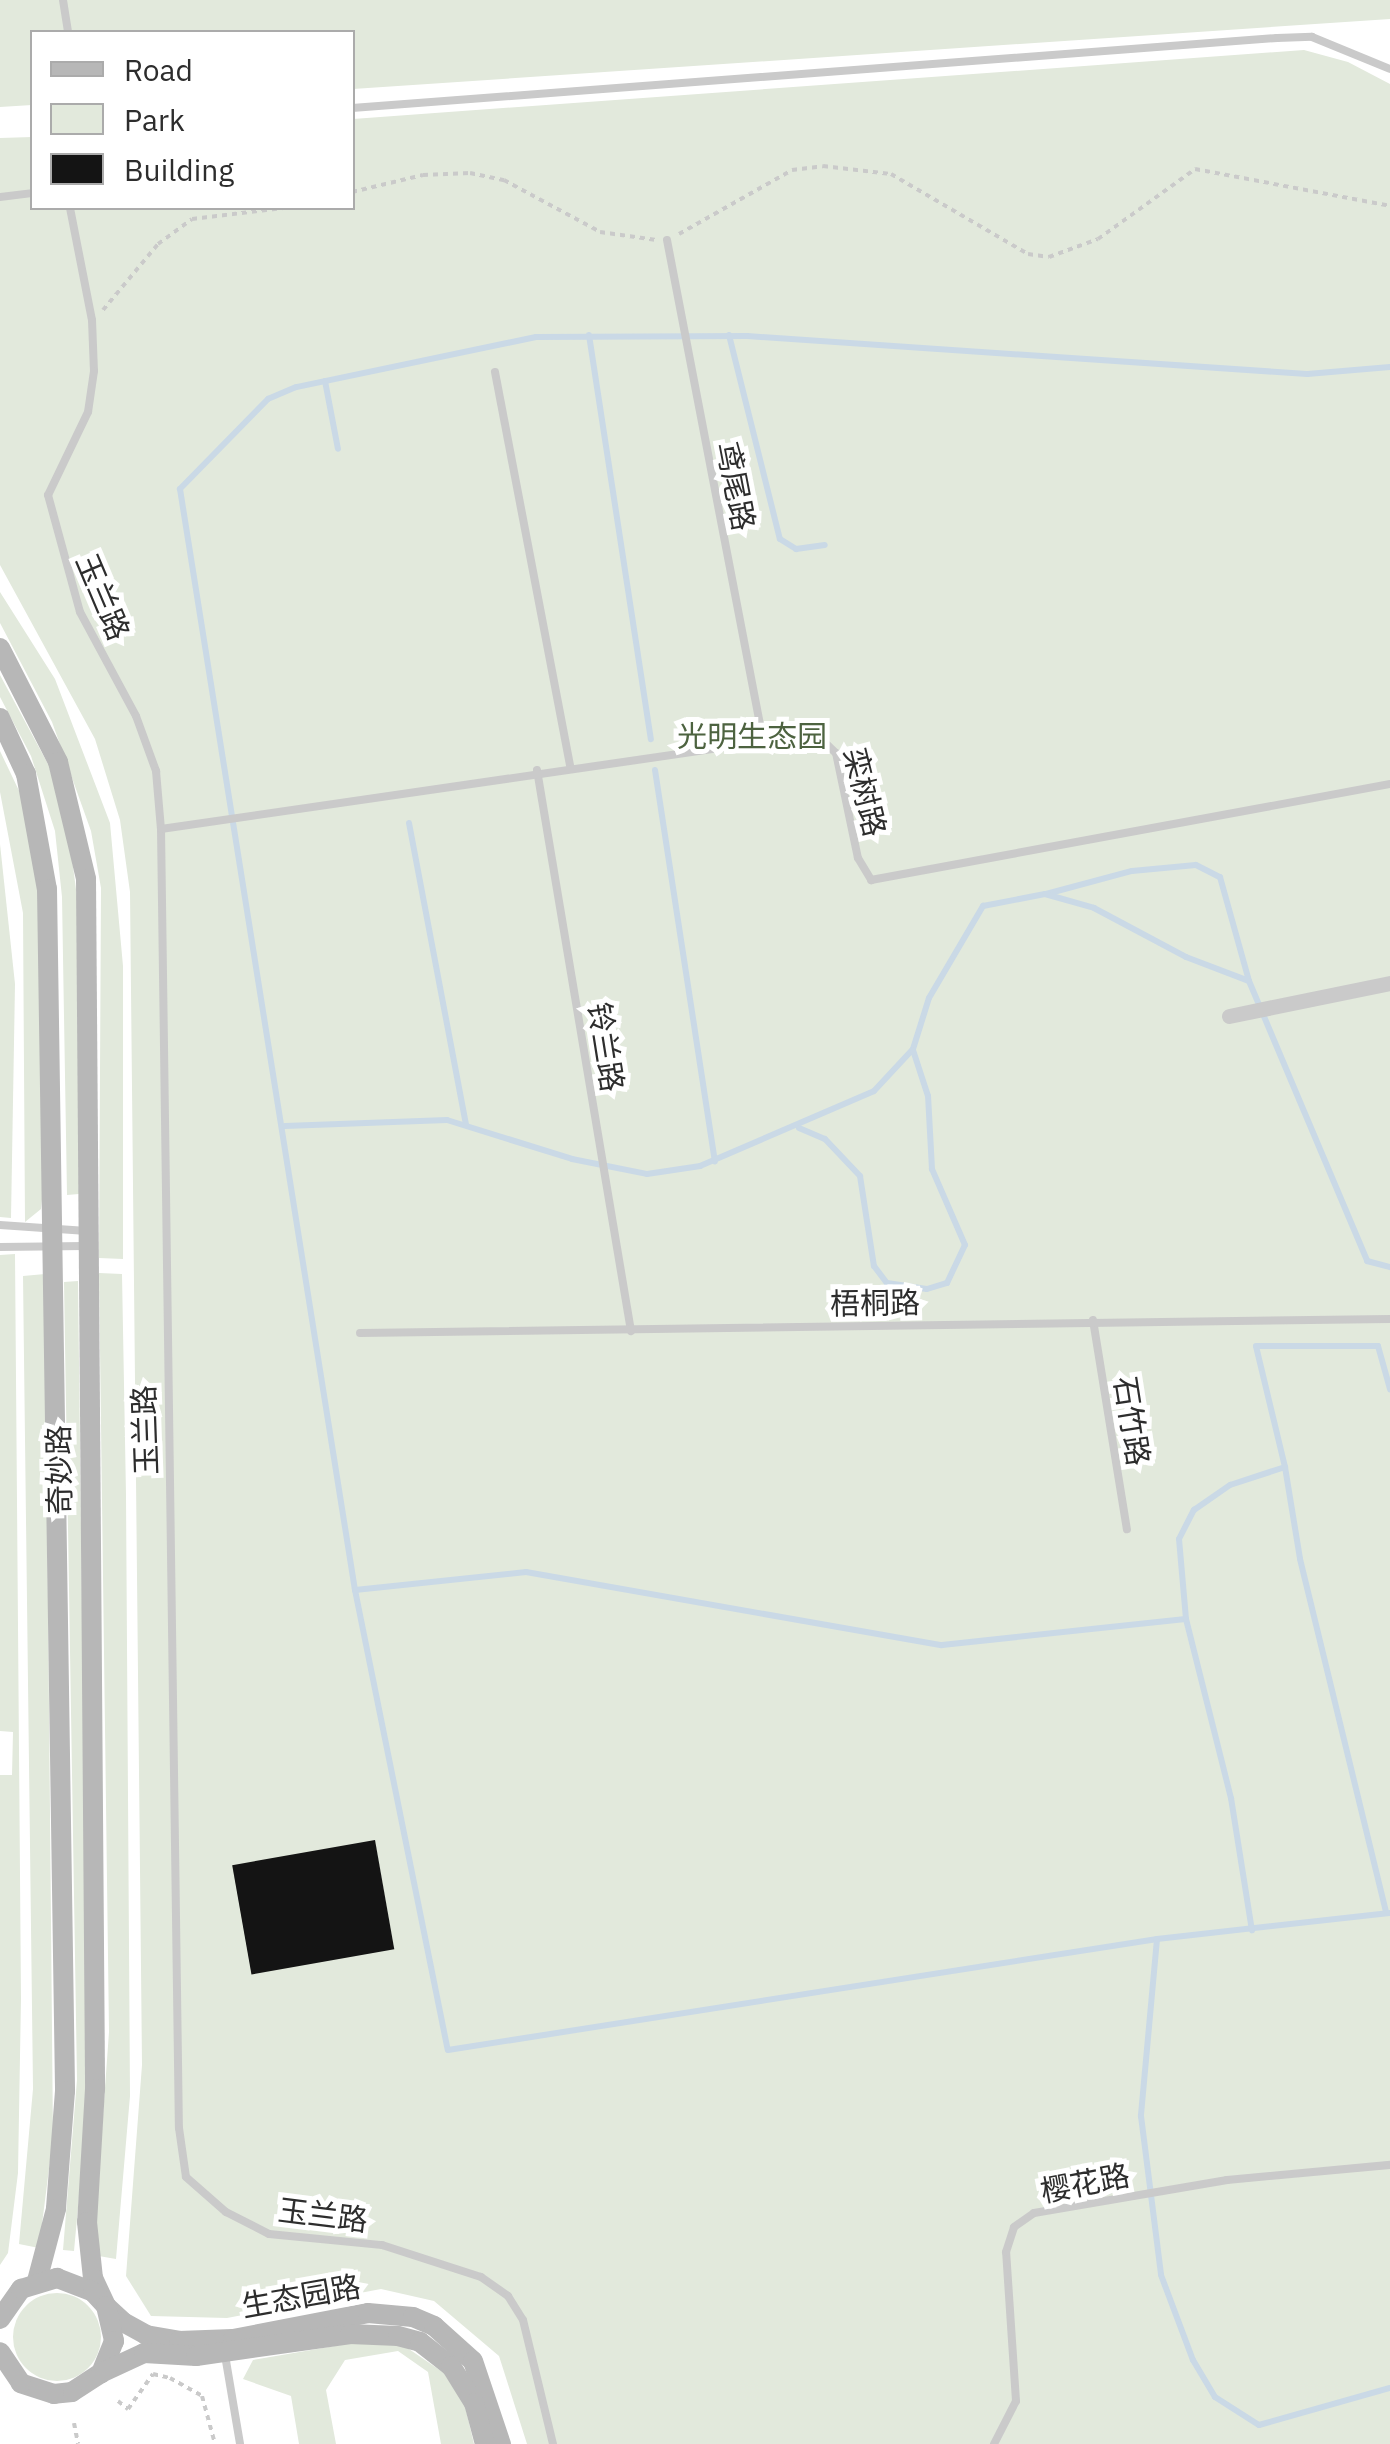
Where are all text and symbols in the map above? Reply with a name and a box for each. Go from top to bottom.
legend [30,30,355,210]
text: Road [124,50,193,89]
text: Park [124,100,185,139]
text: Building [124,150,234,189]
street label: 鸢尾路 [710,438,762,534]
street label: 玉兰路 [69,549,137,645]
park label: 光明生态园 [677,718,827,754]
street label: 栾树路 [837,744,893,840]
street label: 铃兰路 [581,1000,631,1094]
street label: 梧桐路 [830,1284,920,1322]
street label: 石竹路 [1107,1374,1157,1468]
street label: 玉兰路 [125,1384,165,1476]
street label: 奇妙路 [40,1425,78,1515]
street label: 樱花路 [1037,2157,1133,2209]
street label: 玉兰路 [276,2192,370,2238]
street label: 生态园路 [239,2268,363,2324]

